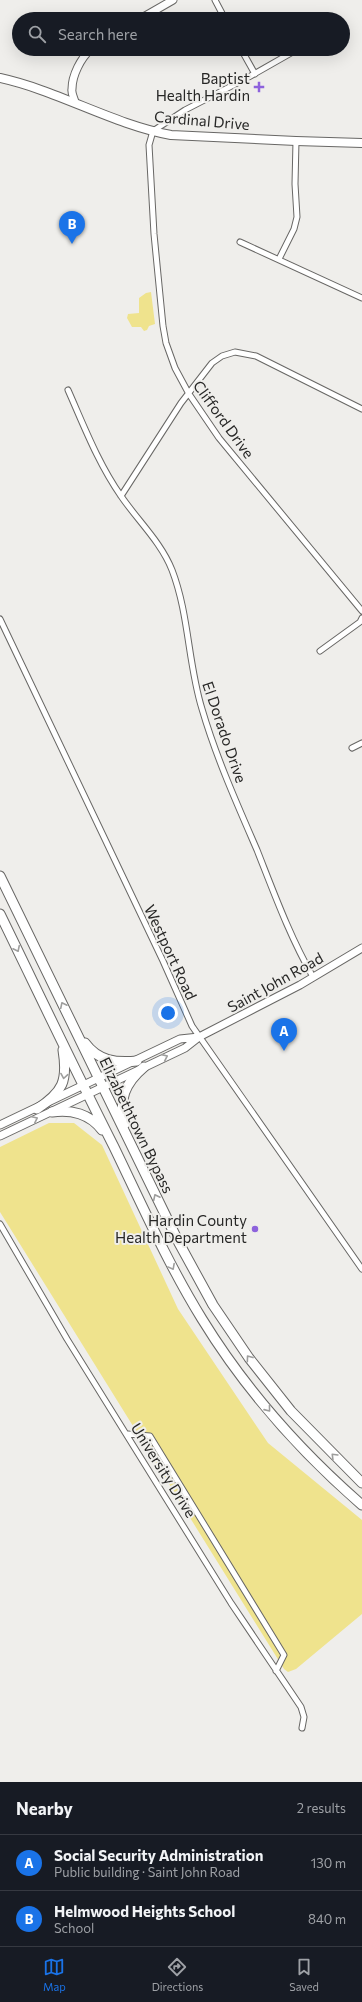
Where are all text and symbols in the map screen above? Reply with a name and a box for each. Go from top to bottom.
search box [12,12,350,56]
icon: search [26,23,48,45]
text: Search here [58,25,137,43]
place label: Baptist Health Hardin [156,69,250,104]
marker: Baptist Health Hardin [253,81,265,93]
street label: Cardinal Drive [154,107,251,133]
pin: B [59,211,85,244]
street label: Clifford Drive [190,377,258,461]
street label: El Dorado Drive [199,679,251,785]
street label: Westport Road [141,902,201,1002]
one-way arrow [12,944,20,952]
street label: Saint John Road [224,948,326,1016]
one-way arrow [60,1001,67,1009]
your location [158,1003,178,1023]
pin: A [271,1018,297,1051]
street label: Elizabethtown Bypass [96,1054,178,1196]
one-way arrow [161,1054,168,1062]
one-way arrow [60,1073,69,1079]
one-way arrow [31,1116,39,1124]
one-way arrow [153,1194,161,1201]
place label: Hardin County Health Department [115,1211,247,1246]
marker: Hardin County Health Department [250,1224,260,1234]
one-way arrow [168,1263,175,1270]
one-way arrow [246,1355,254,1362]
one-way arrow [263,1405,270,1412]
street label: University Drive [128,1419,200,1521]
one-way arrow [331,1453,339,1461]
text: Nearby [16,1798,73,1819]
text: 2 results [297,1800,346,1816]
text: Social Security Administration [54,1846,263,1864]
text: A [24,1855,34,1871]
text: 130 m [311,1855,346,1871]
text: Public building · Saint John Road [54,1864,240,1880]
text: Helmwood Heights School [54,1902,235,1920]
text: B [25,1911,33,1927]
text: 840 m [308,1911,346,1927]
text: School [54,1920,94,1936]
tab: Map [43,1956,66,1993]
tab: Directions [152,1956,203,1993]
tab: Saved [289,1956,319,1993]

